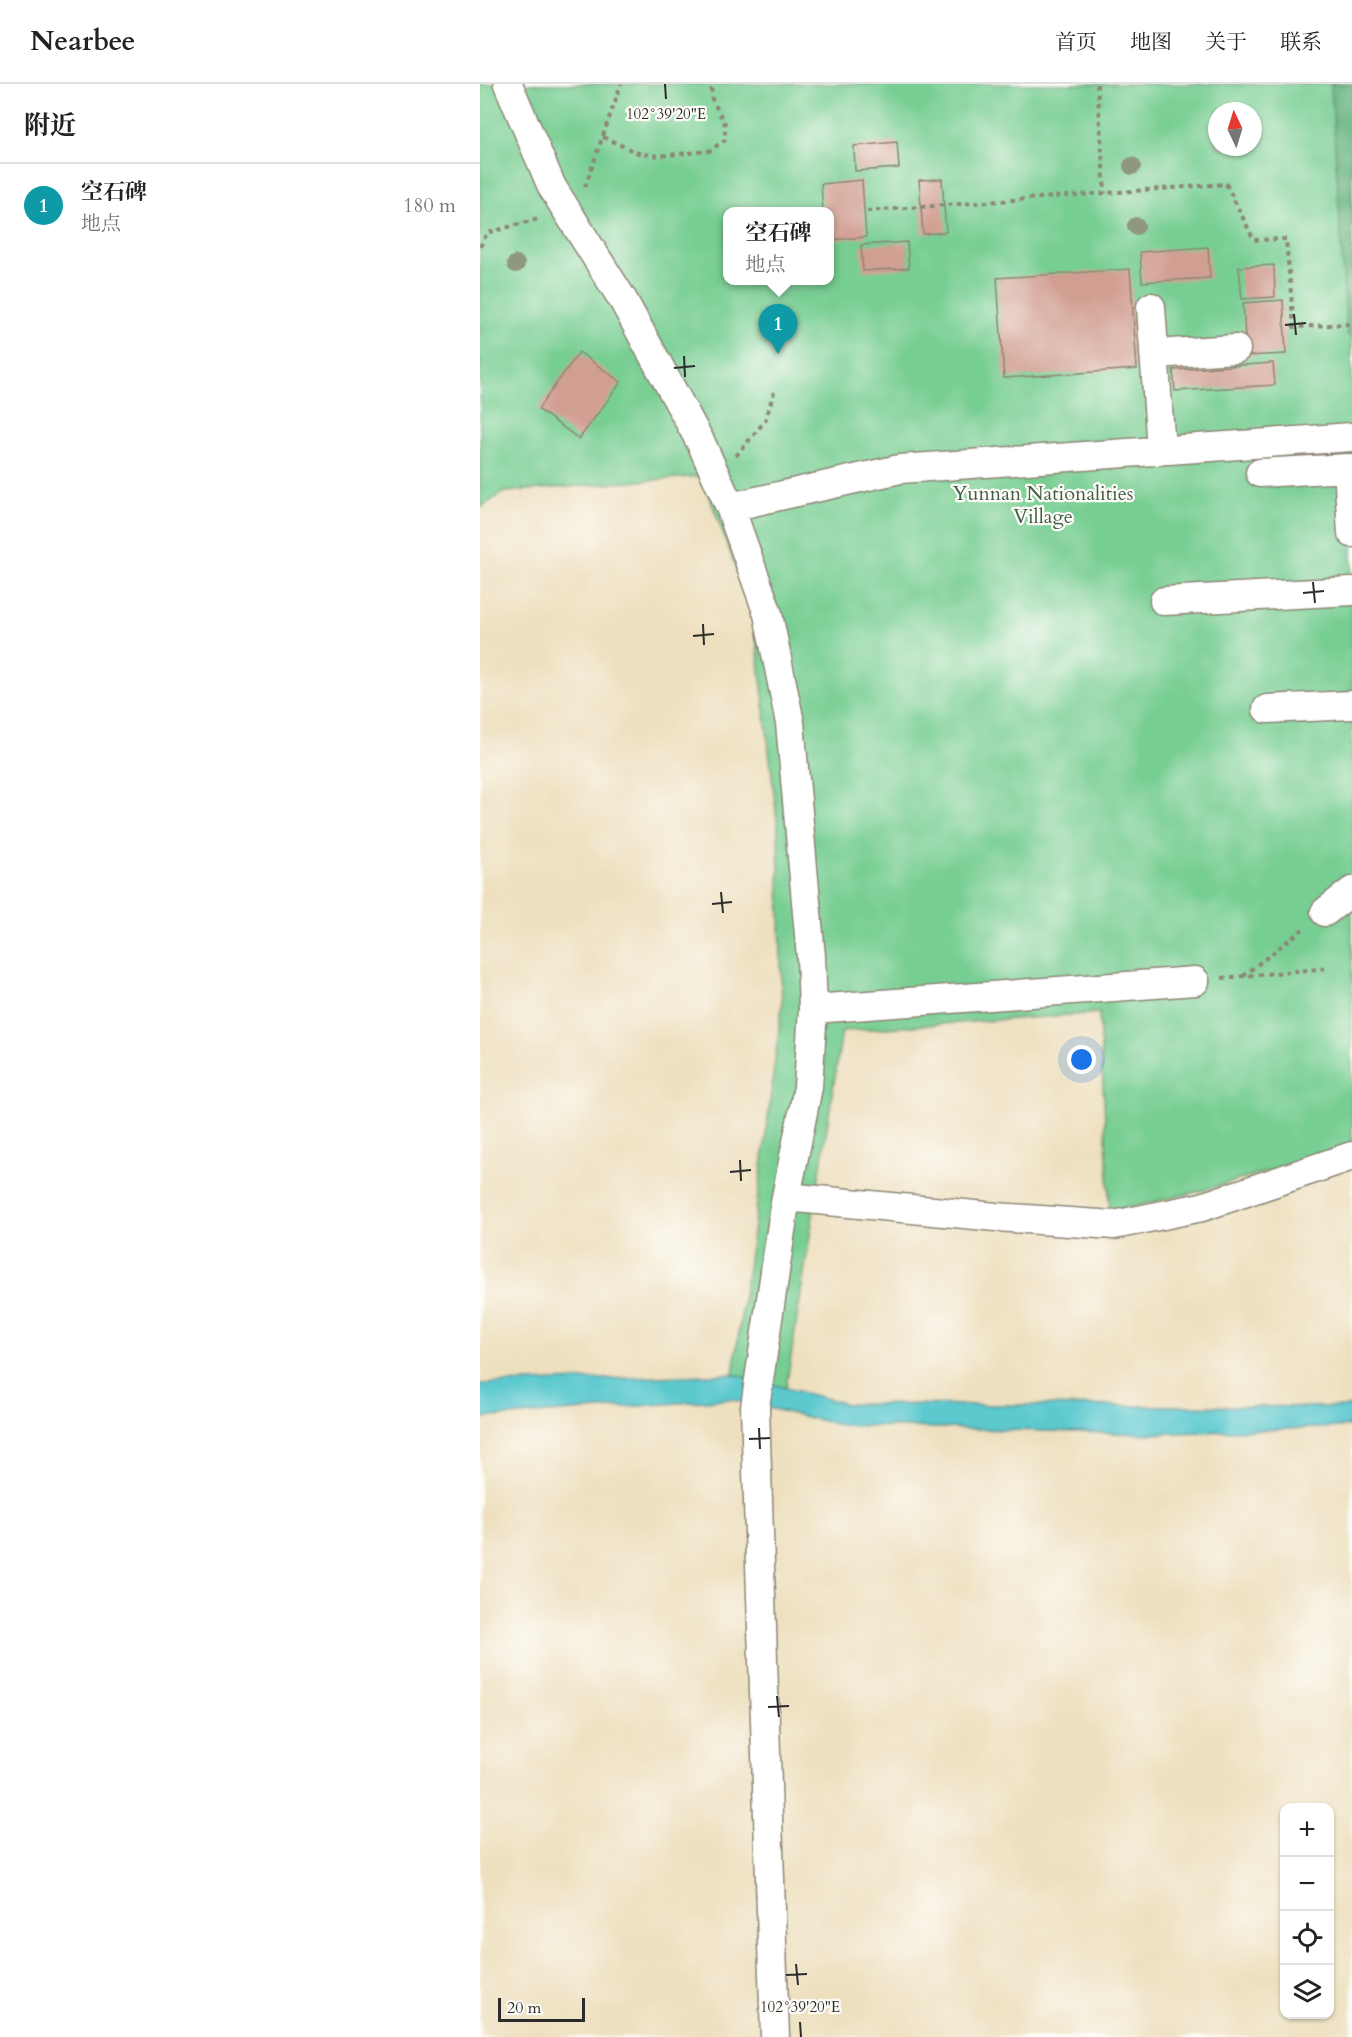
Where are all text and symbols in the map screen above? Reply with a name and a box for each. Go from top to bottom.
text: Nearbee [30,22,135,60]
text: 首页 [1055,28,1097,57]
text: 地图 [1130,28,1172,57]
text: 关于 [1205,28,1247,57]
text: 联系 [1280,28,1322,57]
north arrow [1208,102,1262,156]
text: 102°39'20"E [626,104,706,124]
text: 附近 [24,108,76,143]
text: 空石碑 [81,177,147,207]
text: 1 [38,192,49,219]
text: 180 m [403,192,456,219]
popup [723,207,834,285]
text: 地点 [81,210,121,237]
text: 空石碑 [745,218,812,248]
text: 地点 [745,251,785,278]
pin: 1 [758,304,798,354]
park label: Yunnan Nationalities Village [953,480,1133,530]
your location [1067,1045,1096,1074]
map controls [1280,1803,1334,2019]
button: + [1280,1803,1334,1857]
button: − [1280,1857,1334,1911]
button: locate [1280,1911,1334,1965]
button: layers [1280,1965,1334,2019]
scale bar [498,1995,585,2022]
text: 20 m [507,1997,541,2019]
text: 102°39'20"E [760,1997,840,2017]

